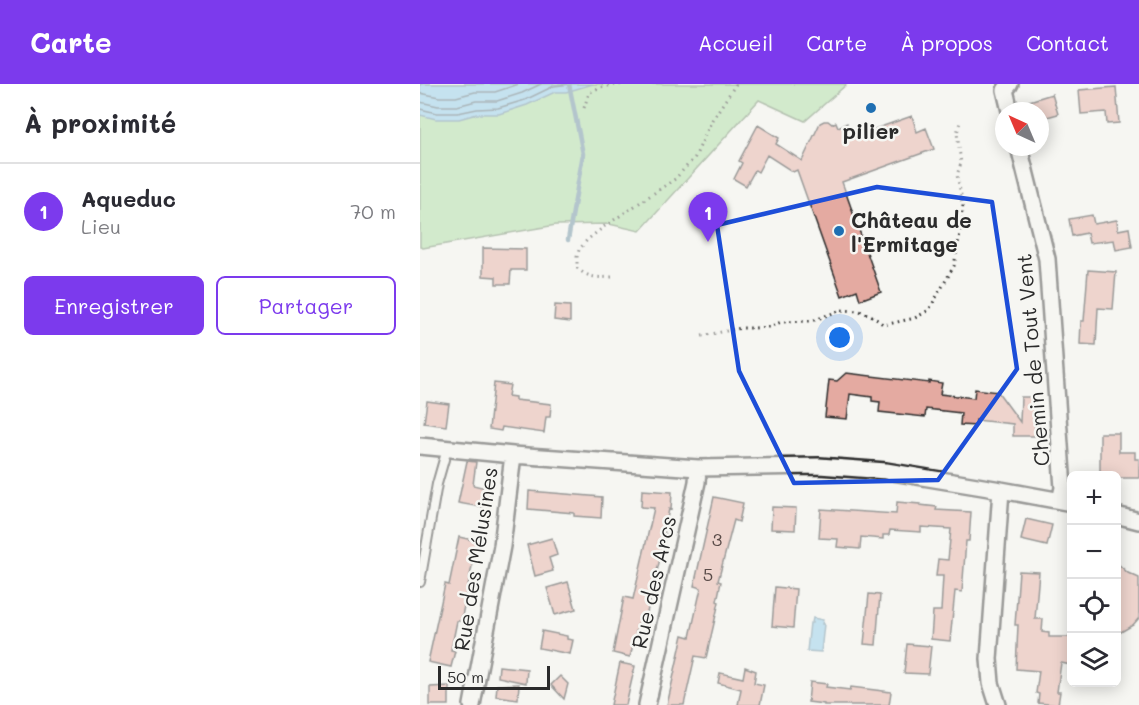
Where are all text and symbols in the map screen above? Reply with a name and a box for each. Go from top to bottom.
text: Carte [30,24,112,60]
text: Accueil [698,29,773,56]
text: Carte [806,29,867,56]
text: À propos [900,29,993,56]
text: Contact [1026,29,1109,56]
marker: pilier [864,101,878,115]
north arrow [995,102,1049,156]
text: À proximité [24,106,176,140]
place label: pilier [843,117,899,144]
text: Aqueduc [81,184,176,213]
pin: 1 [688,192,728,242]
text: 1 [39,198,48,224]
text: 70 m [350,198,396,224]
place label: Château de l'Ermitage [851,206,972,257]
text: Lieu [81,213,121,239]
marker: Château de l'Ermitage [832,224,846,238]
street label: Chemin de Tout Vent [1009,253,1055,467]
button: Enregistrer [24,276,204,335]
button: Partager [216,276,396,335]
your location [825,323,854,352]
street label: Rue des Mélusines [447,465,503,653]
map controls [1067,471,1121,687]
button: + [1067,471,1121,525]
street label: Rue des Arcs [625,513,681,651]
button: − [1067,525,1121,579]
house number: 3 [712,527,722,551]
house number: 5 [703,562,713,586]
button: locate [1067,579,1121,633]
button: layers [1067,633,1121,687]
scale bar [438,663,550,690]
text: 50 m [447,666,484,687]

